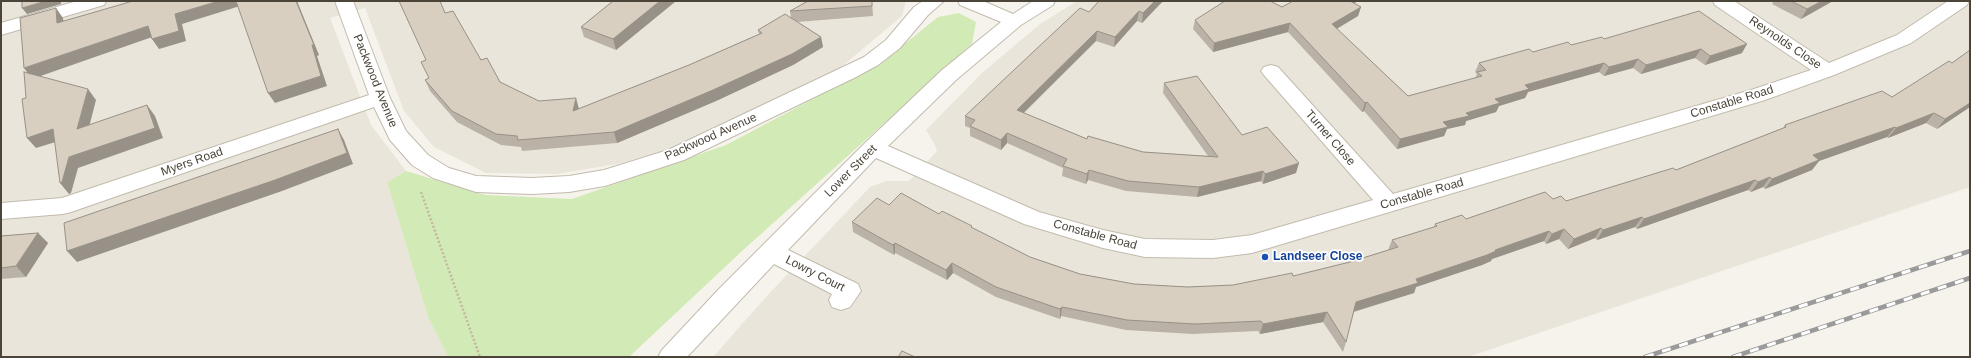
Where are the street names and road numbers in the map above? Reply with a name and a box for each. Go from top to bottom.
street label: Reynolds Close [1746,14,1824,72]
street label: Packwood Avenue [350,32,400,130]
street label: Constable Road [1689,83,1775,121]
street label: Turner Close [1302,107,1358,169]
street label: Packwood Avenue [663,110,759,164]
street label: Lower Street [822,142,880,200]
street label: Myers Road [159,145,225,179]
street label: Constable Road [1379,175,1465,213]
street label: Constable Road [1052,217,1138,253]
street label: Lowry Court [783,253,847,295]

